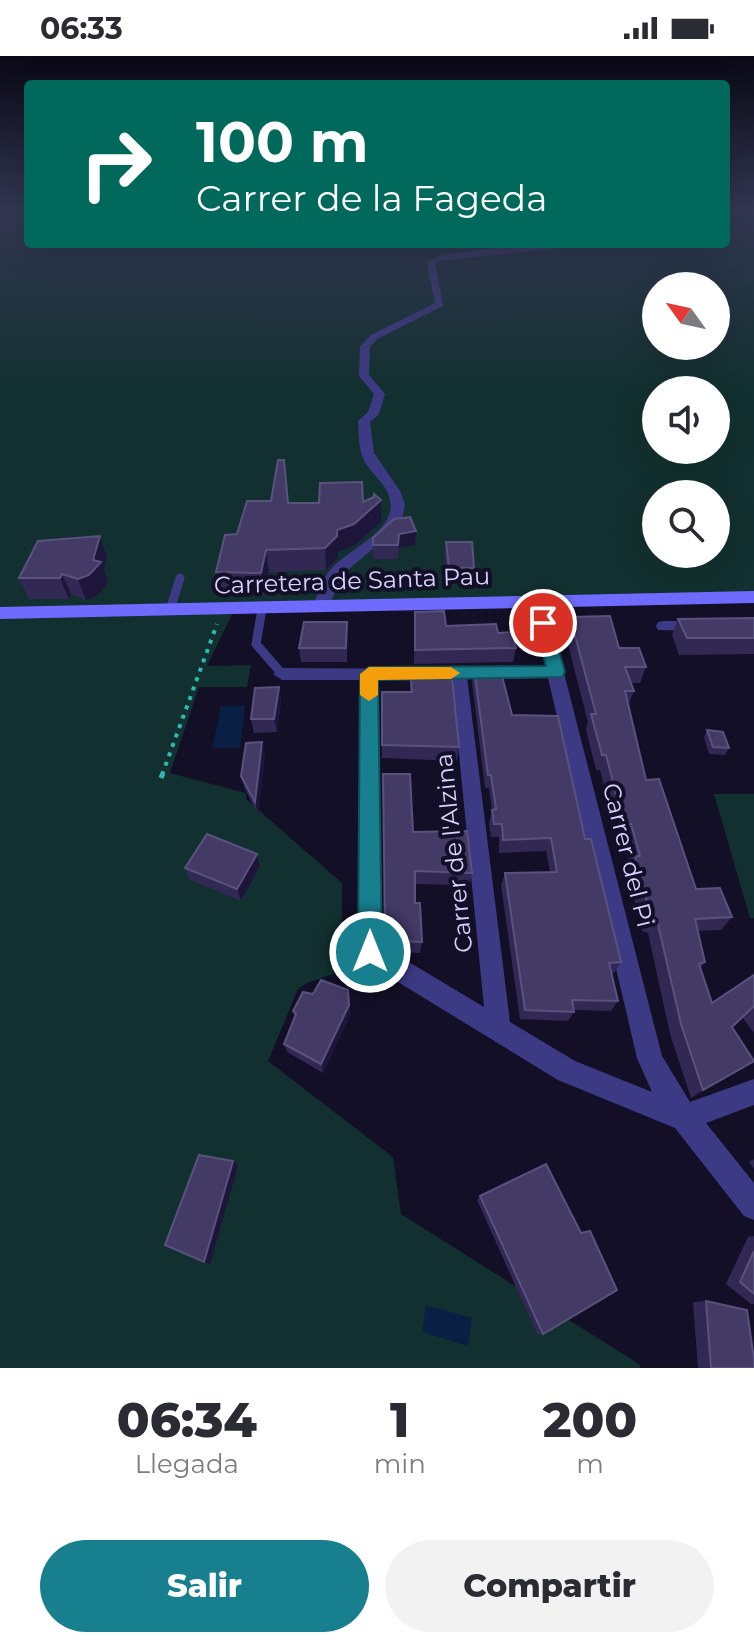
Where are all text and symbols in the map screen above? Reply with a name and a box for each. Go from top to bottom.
text: 06:33 [40,10,123,47]
text: 100 m [196,108,369,176]
icon: right [64,112,168,216]
text: Carrer de la Fageda [196,176,548,220]
north arrow [642,272,730,360]
map controls [642,272,730,568]
button: sound [642,376,730,464]
button: search [642,480,730,568]
street label: Carretera de Santa Pau [213,561,491,600]
pin [509,589,577,657]
icon: arrive [521,601,565,645]
street label: Carrer de l'Alzina [429,752,478,954]
street label: Carrer del Pi [597,780,660,930]
position arrow [328,910,412,994]
text: 06:34 [117,1391,257,1449]
text: 1 [390,1391,410,1449]
text: 200 [543,1391,637,1449]
text: Llegada [135,1448,239,1480]
text: min [374,1448,426,1480]
text: m [576,1448,604,1480]
button: Salir [40,1540,369,1632]
button: Compartir [385,1540,714,1632]

